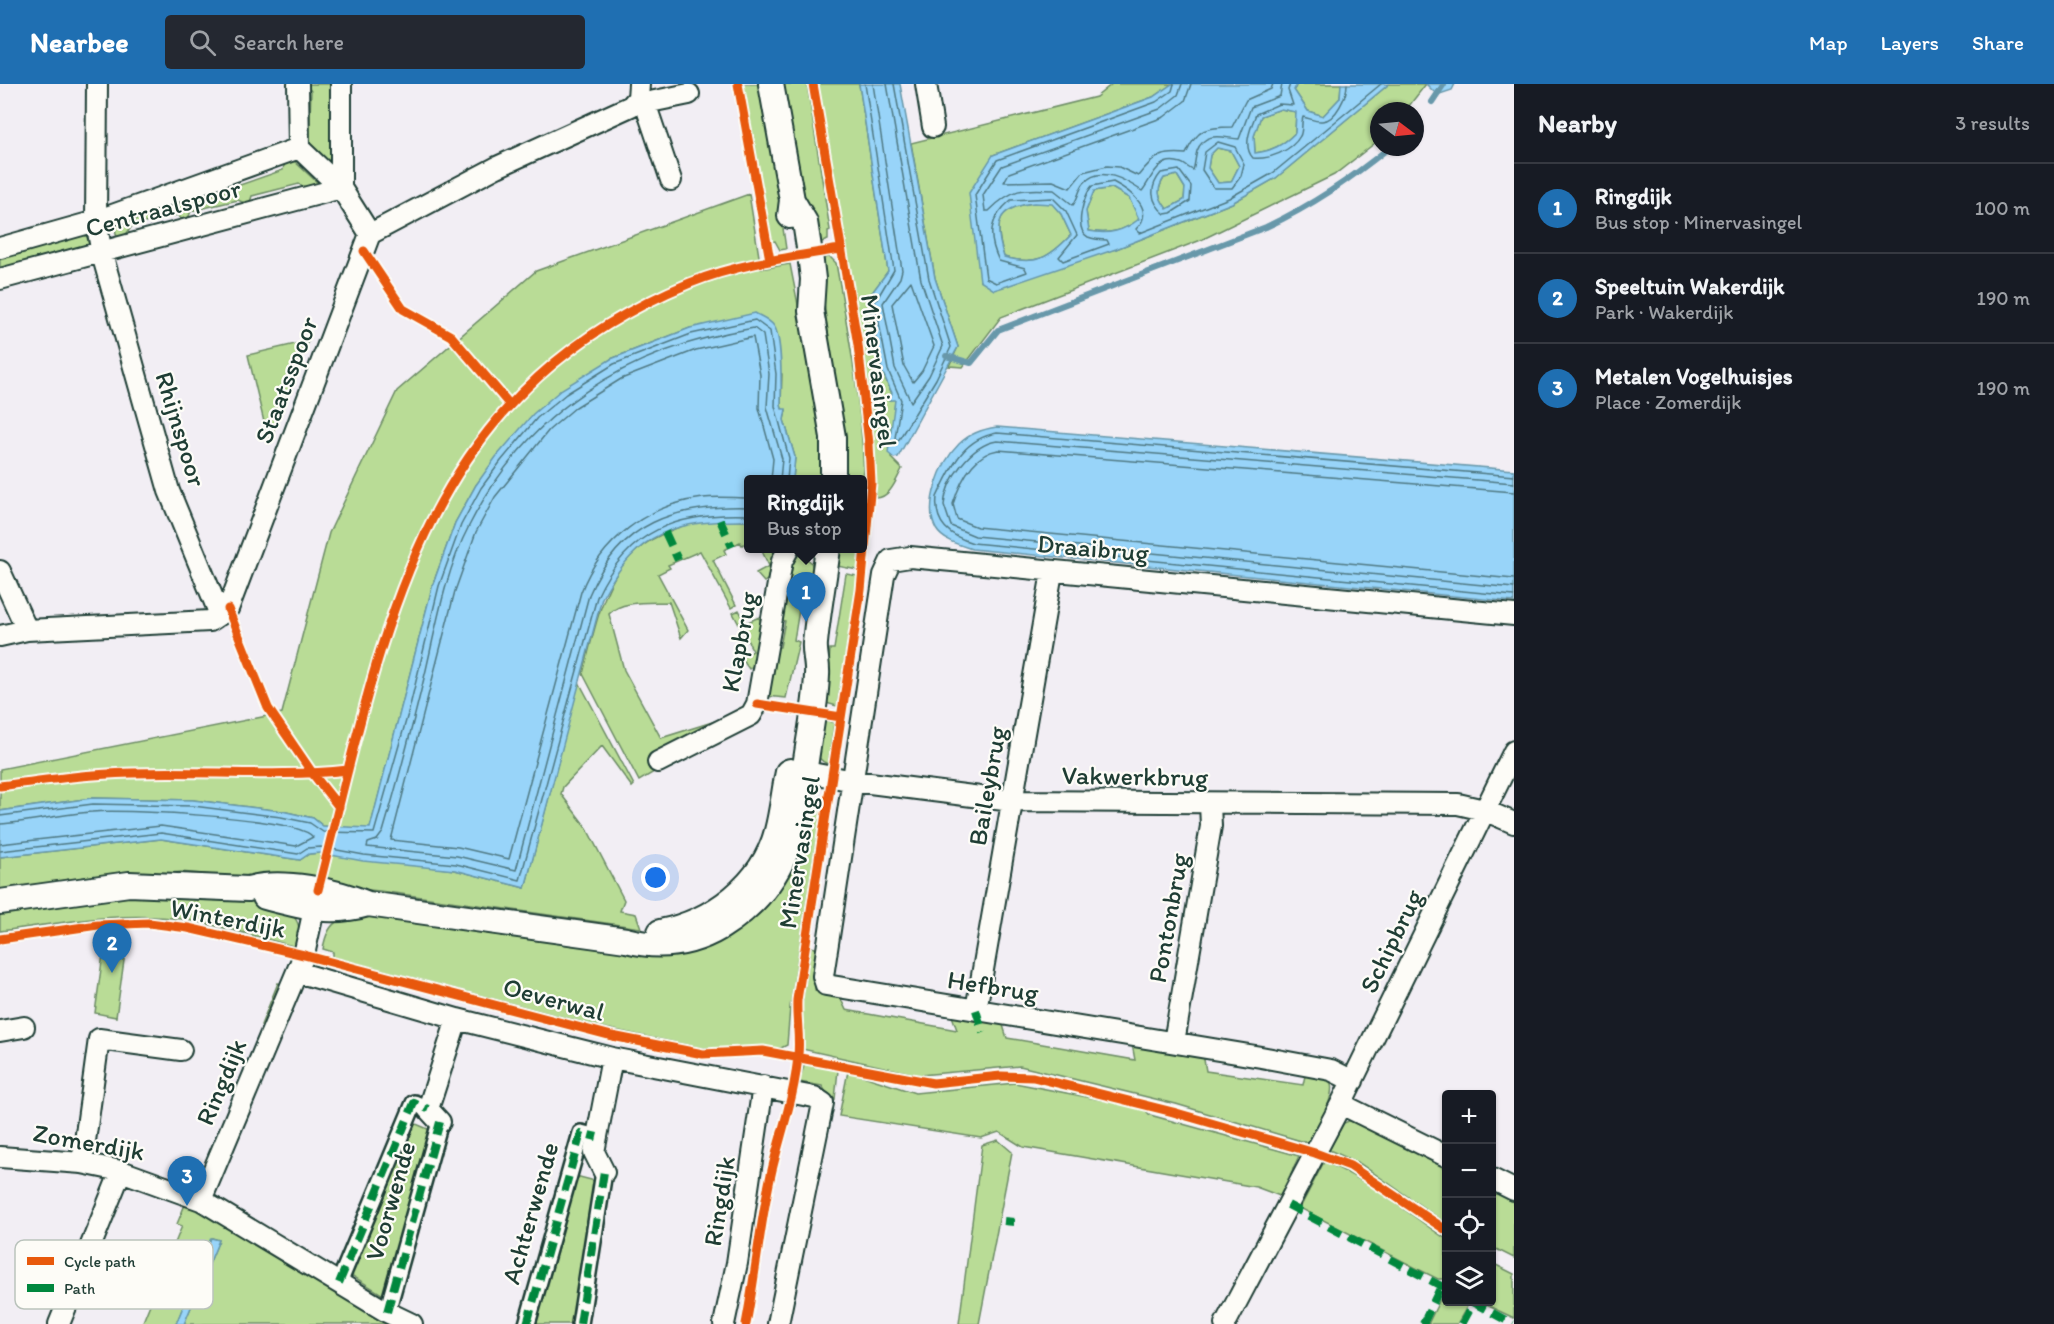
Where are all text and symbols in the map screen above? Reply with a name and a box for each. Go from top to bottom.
search box [165,15,585,69]
text: Nearbee [30,25,129,59]
icon: search [186,26,219,59]
text: Search here [234,29,344,56]
text: Map [1809,30,1848,55]
text: Layers [1881,30,1939,55]
text: Share [1972,30,2024,55]
north arrow [1370,102,1424,156]
text: Nearby [1538,107,1617,139]
text: 3 results [1955,111,2030,135]
street label: Centraalspoor [82,172,245,244]
text: Ringdijk [1595,183,1672,210]
text: 1 [1553,196,1562,220]
text: 100 m [1975,196,2030,220]
text: Bus stop · Minervasingel [1595,210,1802,234]
text: Speeltuin Wakerdijk [1595,273,1784,300]
text: 2 [1552,286,1563,310]
text: 190 m [1977,286,2030,310]
street label: Minervasingel [854,292,904,450]
text: Park · Wakerdijk [1595,300,1733,324]
street label: Staatsspoor [247,311,325,448]
text: Metalen Vogelhuisjes [1595,363,1793,390]
street label: Rhijnspoor [148,368,214,491]
text: 3 [1552,376,1563,400]
text: 190 m [1977,376,2030,400]
text: Place · Zomerdijk [1595,390,1741,414]
popup [744,475,867,553]
text: Ringdijk [767,489,844,516]
text: Bus stop [767,516,842,540]
street label: Draaibrug [1036,527,1151,569]
pin: 1 [786,572,826,622]
street label: Klapbrug [714,588,765,695]
street label: Baileybrug [961,723,1013,848]
street label: Vakwerkbrug [1061,759,1209,793]
street label: Minervasingel [771,773,827,931]
street label: Pontonbrug [1141,850,1195,985]
your location [641,863,670,892]
street label: Schipbrug [1352,883,1430,998]
street label: Winterdijk [168,891,289,945]
pin: 2 [92,924,132,973]
street label: Hefbrug [945,963,1041,1009]
street label: Oeverwal [500,970,608,1028]
street label: Ringdijk [189,1034,253,1130]
map controls [1442,1090,1496,1306]
button: + [1442,1090,1496,1144]
street label: Zomerdijk [31,1116,147,1168]
street label: Voorwende [358,1138,422,1264]
street label: Achterwende [494,1138,566,1288]
button: − [1442,1144,1496,1198]
street label: Ringdijk [696,1154,742,1248]
pin: 3 [168,1156,207,1206]
button: locate [1442,1198,1496,1252]
legend [15,1240,213,1309]
text: Cycle path [64,1252,136,1271]
button: layers [1442,1252,1496,1306]
text: Path [64,1279,95,1298]

